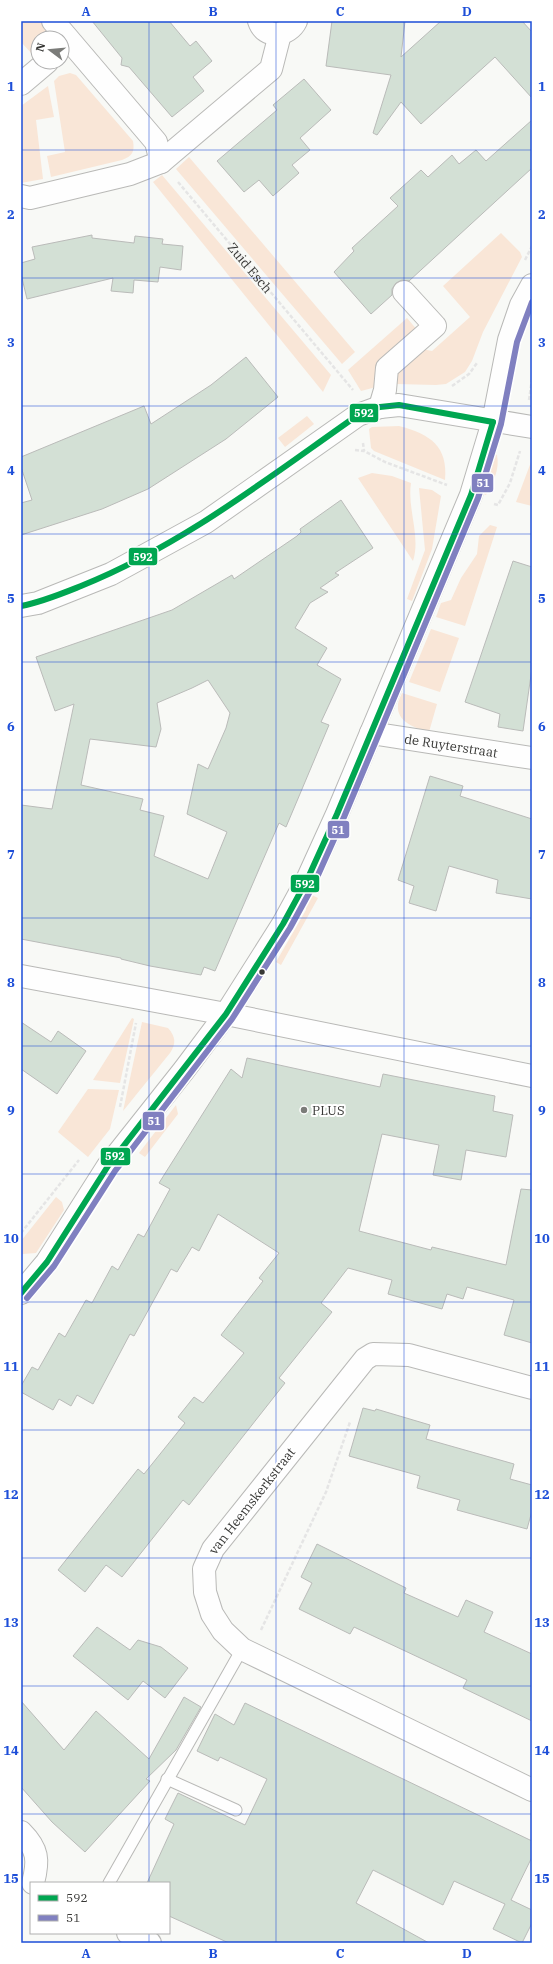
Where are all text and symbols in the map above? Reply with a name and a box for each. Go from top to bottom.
text: A [81,3,91,20]
text: B [208,3,218,20]
text: C [336,3,345,20]
text: D [462,3,472,20]
north arrow [30,30,70,70]
text: N [32,41,48,53]
text: 1 [7,78,15,95]
text: 1 [538,78,546,95]
text: 2 [7,206,15,223]
text: 2 [538,206,546,223]
street label: Zuid Esch [224,239,276,296]
text: 3 [7,334,15,351]
text: 3 [538,334,546,351]
line badge: 592 [349,403,379,423]
text: 592 [354,406,374,420]
text: 4 [7,462,15,479]
text: 4 [538,462,546,479]
line badge: 51 [471,473,494,493]
text: 51 [476,476,490,490]
line badge: 592 [128,547,158,566]
text: 592 [133,550,153,564]
text: 5 [7,590,15,607]
text: 5 [538,590,546,607]
text: 6 [7,718,15,735]
text: 6 [538,718,546,735]
street label: de Ruyterstraat [403,730,499,761]
line badge: 51 [327,820,350,839]
text: 51 [331,823,345,837]
text: 7 [7,846,15,863]
text: 7 [538,846,546,863]
line badge: 592 [290,874,320,893]
text: 592 [295,877,315,891]
unlabelled marker [257,967,267,977]
text: 8 [7,974,15,991]
text: 8 [538,974,546,991]
text: 9 [7,1102,15,1119]
place label: PLUS [312,1102,345,1119]
text: 9 [538,1102,546,1119]
marker: PLUS [299,1105,309,1115]
line badge: 51 [142,1111,165,1131]
text: 51 [147,1114,161,1128]
line badge: 592 [100,1147,131,1166]
text: 592 [105,1149,125,1163]
text: 10 [3,1230,19,1247]
text: 10 [534,1230,550,1247]
text: 11 [3,1358,19,1375]
text: 11 [534,1358,550,1375]
street label: van Heemskerkstraat [205,1444,299,1558]
text: 12 [3,1486,19,1503]
text: 12 [534,1486,550,1503]
text: 13 [3,1614,19,1631]
text: 13 [534,1614,550,1631]
text: 14 [3,1742,19,1759]
text: 14 [534,1742,550,1759]
text: 15 [3,1870,19,1887]
text: 15 [534,1870,550,1887]
legend [30,1882,170,1934]
text: 592 [66,1890,88,1905]
text: 51 [66,1910,80,1925]
text: A [81,1945,91,1962]
text: B [208,1945,218,1962]
text: C [336,1945,345,1962]
text: D [462,1945,472,1962]

